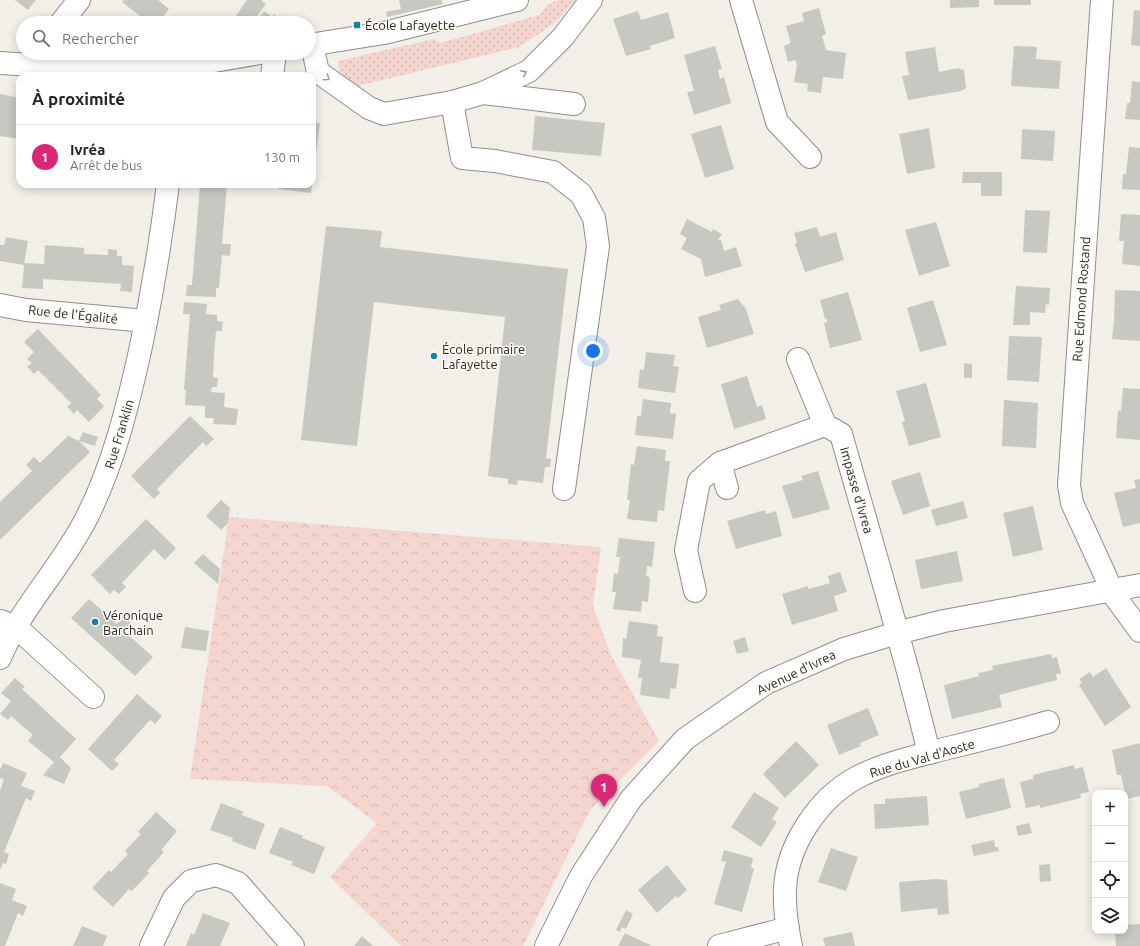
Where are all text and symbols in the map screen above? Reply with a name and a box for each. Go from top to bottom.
search box [16,16,316,60]
place label: École Lafayette [365,17,455,32]
marker: École Lafayette [352,20,362,30]
icon: search [30,27,52,49]
text: Rechercher [62,30,139,47]
one-way arrow [520,70,527,78]
one-way arrow [323,73,330,80]
text: À proximité [32,89,125,108]
text: Ivréa [70,141,105,158]
text: 1 [41,150,49,164]
text: 130 m [264,150,300,164]
text: Arrêt de bus [70,158,142,172]
street label: Rue Edmond Rostand [1070,236,1092,362]
street label: Rue de l'Égalité [27,301,119,326]
place label: École primaire Lafayette [442,341,525,371]
your location [583,341,603,361]
marker: École primaire Lafayette [429,351,439,361]
street label: Rue Franklin [102,398,136,470]
street label: Impasse d'Ivrea [838,445,876,535]
place label: Véronique Barchain [103,608,163,637]
marker: Véronique Barchain [90,617,100,627]
street label: Avenue d'Ivrea [754,647,838,697]
street label: Rue du Val d'Aoste [868,736,976,780]
pin: 1 [591,774,617,807]
map controls [1092,790,1128,934]
button: + [1092,790,1128,826]
button: − [1092,826,1128,862]
button: locate [1092,862,1128,898]
button: layers [1092,898,1128,934]

